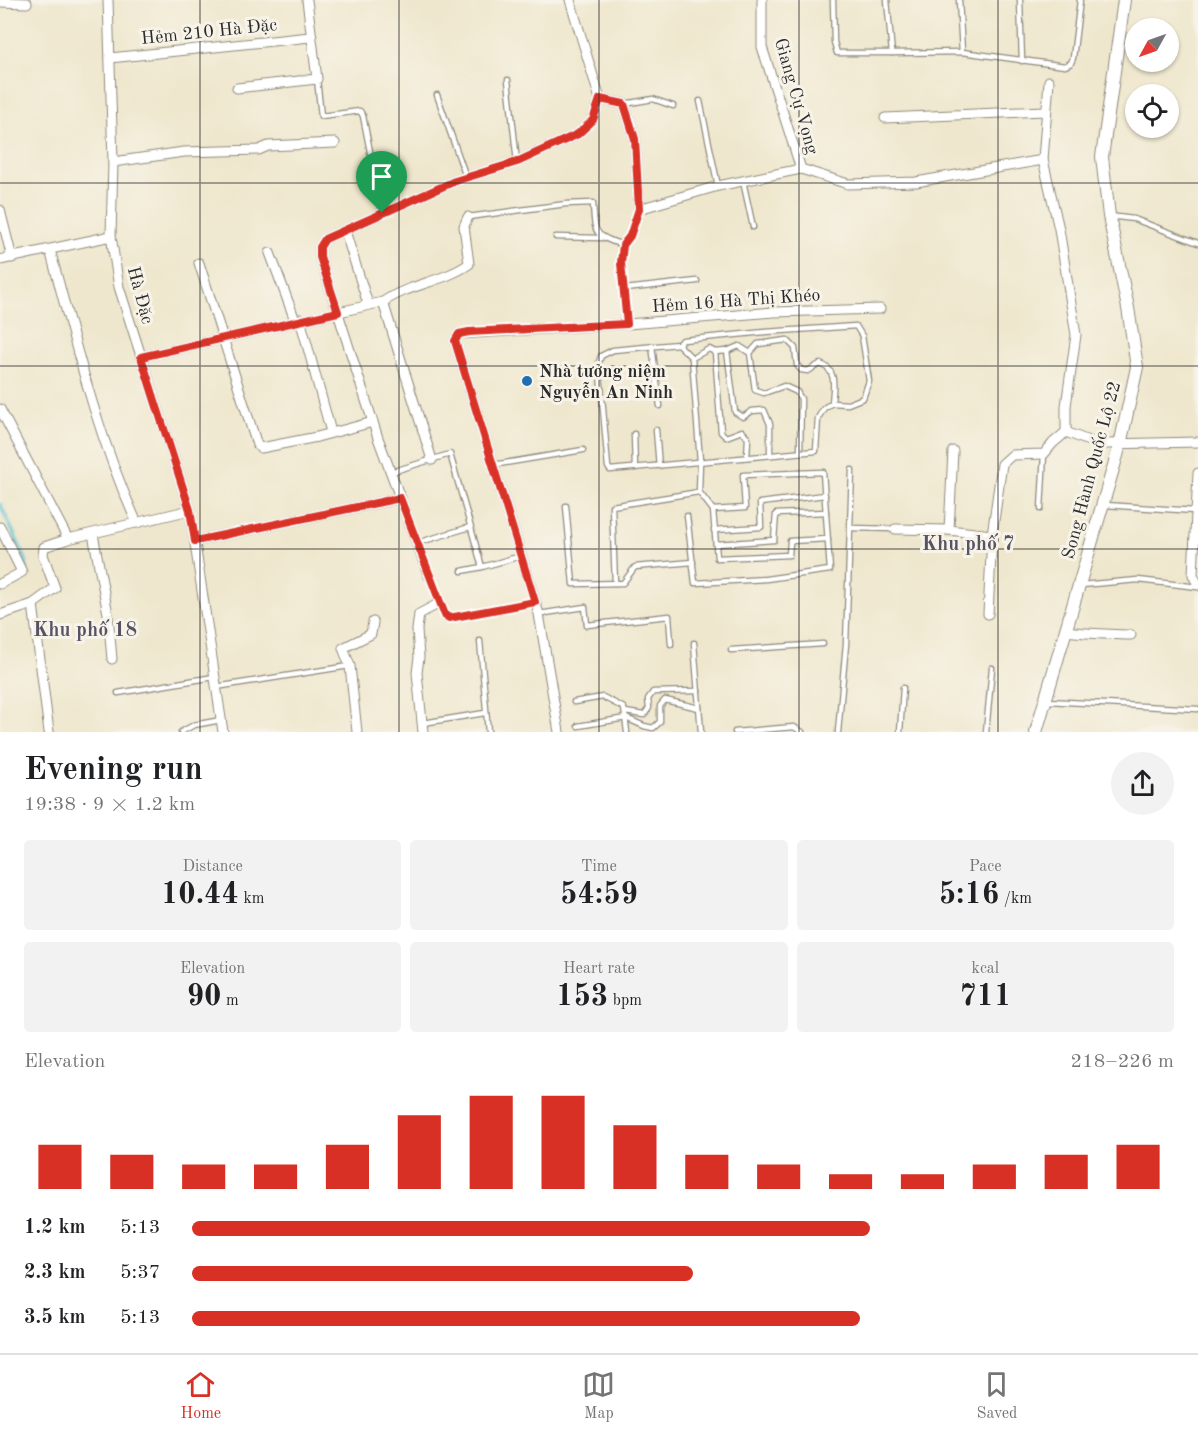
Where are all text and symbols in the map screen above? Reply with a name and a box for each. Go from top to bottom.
street label: Hẻm 210 Hà Đặc [140,16,278,48]
north arrow [1125,18,1179,72]
map controls [1125,18,1179,138]
street label: Giang Cự Vọng [771,36,821,157]
button: locate [1125,84,1179,138]
pin [356,151,407,213]
icon: arrive [365,160,398,193]
street label: Hà Đặc [124,265,156,326]
street label: Hẻm 16 Hà Thị Khéo [651,286,821,316]
place label: Nhà tưởng niệm Nguyễn An Ninh [539,363,673,402]
marker: Nhà tưởng niệm Nguyễn An Ninh [520,374,534,388]
street label: Song Hành Quốc Lộ 22 [1059,379,1124,561]
district label: Khu phố 7 [922,533,1014,555]
district label: Khu phố 18 [33,619,137,641]
button: share [1111,752,1174,815]
text: Evening run [24,754,203,787]
text: 19:38 · 9 × 1.2 km [24,795,195,815]
text: Distance [183,859,243,875]
text: Time [581,859,617,875]
text: Pace [969,859,1002,875]
text: 10.44 [161,880,239,910]
text: 54:59 [560,880,638,910]
text: 5:16 [939,880,999,910]
text: km [239,891,264,907]
text: /km [999,891,1032,907]
text: Elevation [180,961,245,977]
text: Heart rate [563,961,635,977]
text: kcal [972,961,999,977]
text: 90 [187,982,221,1012]
text: 153 [556,982,608,1012]
text: 711 [959,982,1011,1012]
text: m [221,993,239,1009]
text: bpm [608,993,642,1009]
text: Elevation [24,1052,105,1072]
text: 218–226 m [1071,1052,1174,1072]
text: 1.2 km [24,1218,86,1238]
text: 5:13 [120,1218,160,1238]
text: 2.3 km [24,1263,86,1283]
text: 5:37 [120,1263,160,1283]
text: 3.5 km [24,1308,86,1328]
text: 5:13 [120,1308,160,1328]
tab: Home [181,1368,221,1424]
tab: Map [582,1368,615,1424]
tab: Saved [977,1368,1017,1424]

